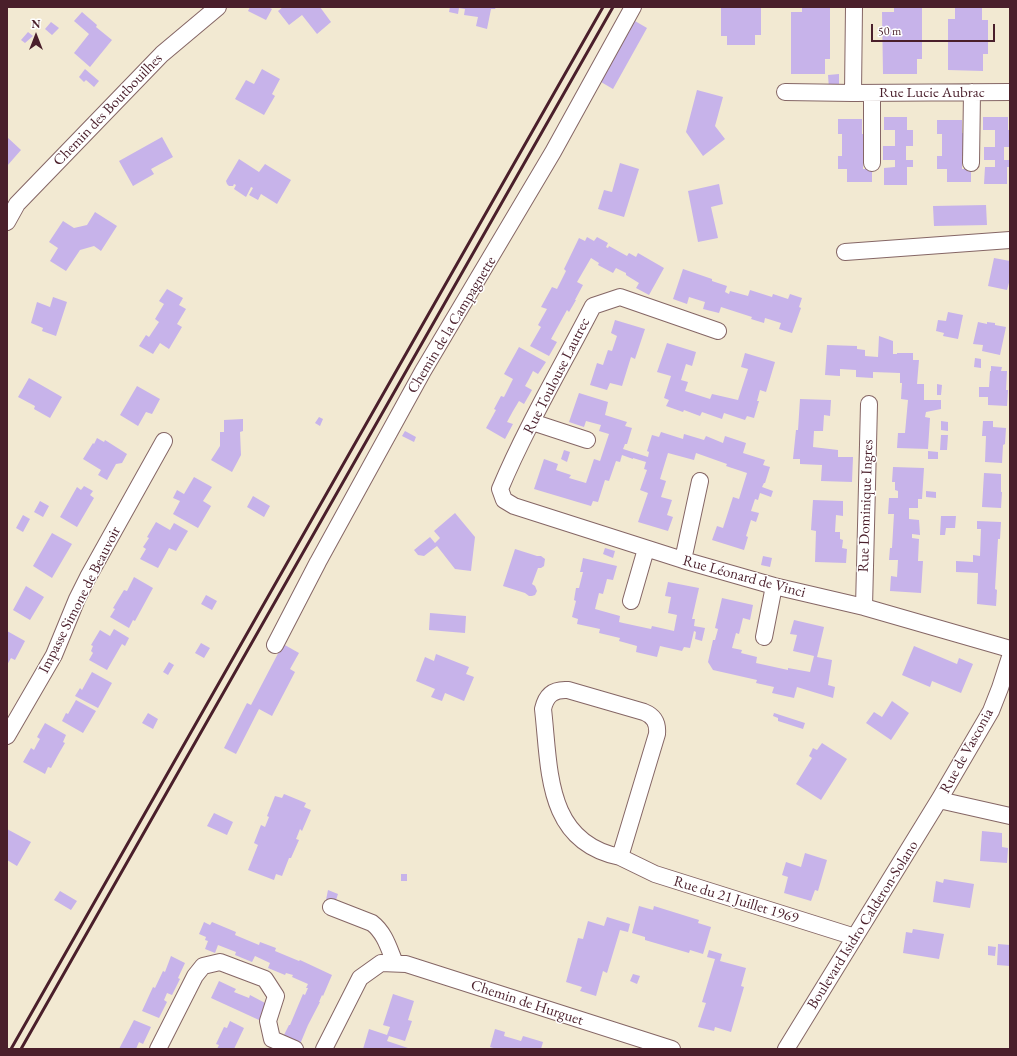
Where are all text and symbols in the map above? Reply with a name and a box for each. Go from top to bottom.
north arrow [16,16,56,56]
scale bar [873,16,997,42]
text: N [32,17,40,31]
text: 50 m [878,23,901,39]
street label: Chemin des Boutbouilhes [50,50,166,170]
street label: Rue Lucie Aubrac [879,84,985,102]
street label: Chemin de la Campagnette [404,253,500,397]
street label: Rue Toulouse Lautrec [520,315,594,437]
street label: Rue Dominique Ingres [855,439,877,573]
street label: Impasse Simone de Beauvoir [35,523,125,677]
street label: Rue Léonard de Vinci [681,552,807,602]
street label: Rue de Vasconia [936,705,998,797]
street label: Boulevard Isidro Calderon-Solano [804,837,922,1013]
street label: Rue du 21 Juillet 1969 [671,872,801,928]
street label: Chemin de Hurguet [469,976,585,1030]

